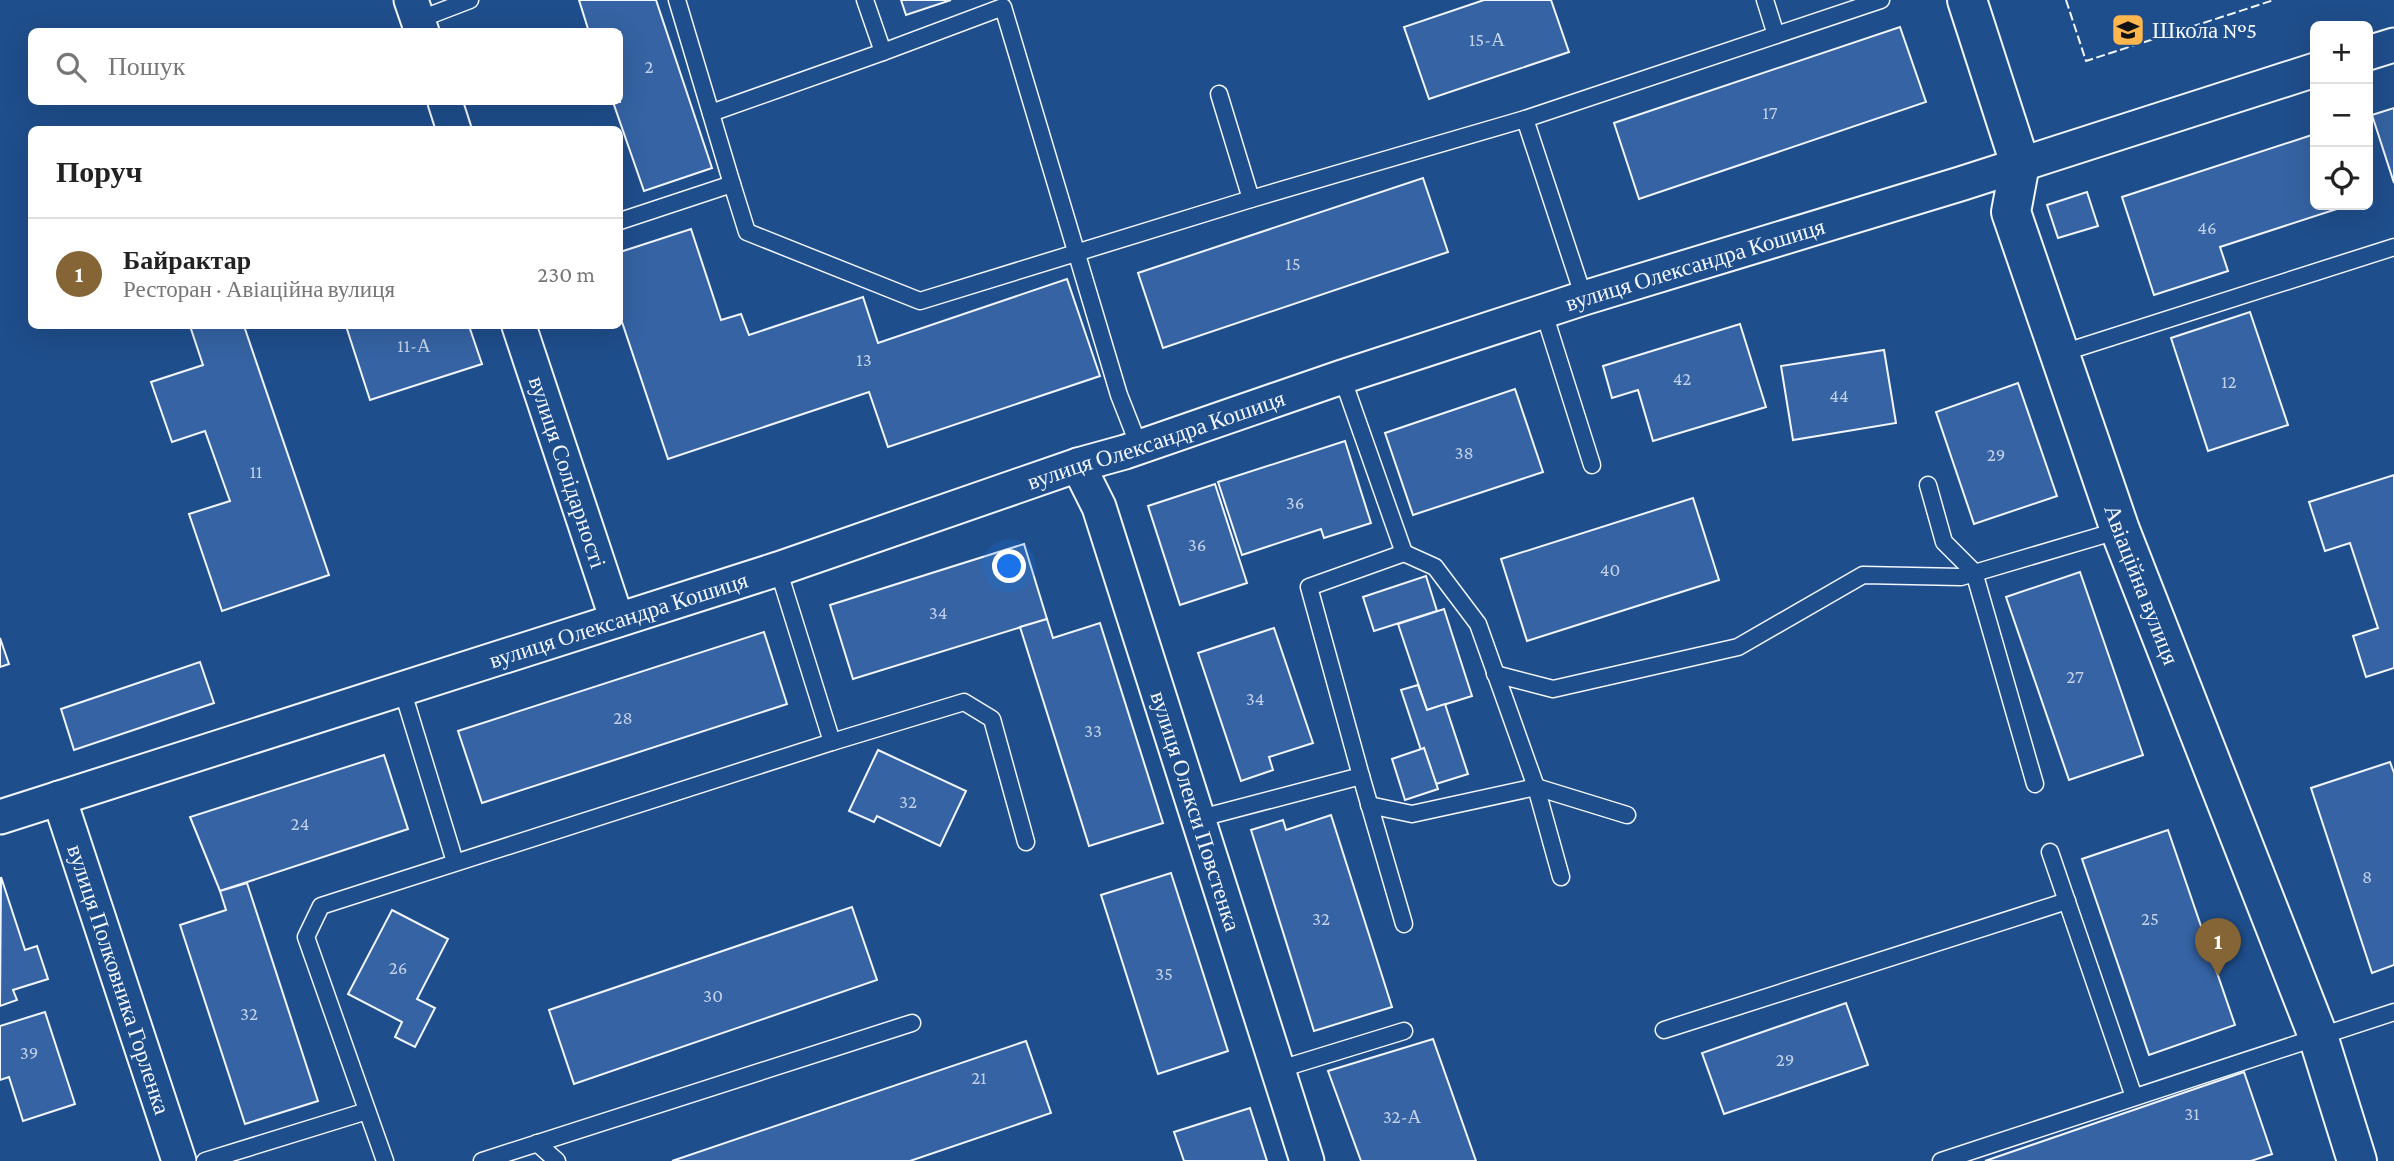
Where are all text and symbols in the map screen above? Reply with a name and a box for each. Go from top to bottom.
school or university icon: Школа №5 [2109,11,2147,49]
place label: Школа №5 [2152,17,2257,43]
map controls [2310,21,2373,210]
button: + [2310,21,2373,84]
search box [28,28,623,105]
house number: 15-А [1469,29,1505,50]
icon: search [52,48,90,86]
text: Пошук [108,52,185,81]
house number: 2 [644,56,654,77]
button: − [2310,84,2373,147]
house number: 17 [1762,102,1778,123]
button: locate [2310,147,2373,210]
text: Поруч [56,155,143,188]
street label: вулиця Олександра Кошиця [1562,213,1828,316]
house number: 46 [2197,217,2217,238]
text: Байрактар [123,246,251,275]
house number: 15 [1285,253,1301,274]
text: 1 [75,261,83,287]
text: 230 m [537,261,595,287]
text: Ресторан · Авіаційна вулиця [123,276,395,302]
house number: 11-А [397,335,431,356]
house number: 13 [856,349,872,370]
house number: 42 [1673,368,1691,389]
house number: 12 [2221,371,2237,392]
street label: вулиця Солідарності [524,373,612,571]
street label: вулиця Олександра Кошиця [1024,385,1289,495]
house number: 44 [1829,385,1849,406]
house number: 38 [1454,442,1474,463]
house number: 29 [1987,444,2005,465]
house number: 11 [250,461,262,482]
house number: 36 [1286,492,1304,513]
street label: Авіаційна вулиця [2099,501,2184,669]
house number: 36 [1188,534,1206,555]
your location [992,549,1026,583]
house number: 40 [1600,559,1620,580]
street label: вулиця Олександра Кошиця [486,566,751,673]
house number: 34 [929,602,947,623]
house number: 27 [2066,666,2084,687]
street label: вулиця Олекси Повстенка [1145,688,1246,934]
house number: 34 [1246,688,1264,709]
house number: 28 [613,707,633,728]
house number: 33 [1084,720,1102,741]
house number: 32 [899,791,917,812]
house number: 24 [291,813,309,834]
street label: вулиця Полковника Горленка [62,841,176,1117]
house number: 8 [2362,866,2372,887]
house number: 32 [1312,908,1330,929]
house number: 25 [2141,908,2159,929]
pin: 1 [2195,918,2241,976]
house number: 26 [389,957,407,978]
house number: 35 [1155,963,1173,984]
house number: 30 [703,985,723,1006]
house number: 32 [240,1003,258,1024]
house number: 39 [20,1042,38,1063]
house number: 29 [1776,1049,1794,1070]
house number: 21 [971,1067,987,1088]
house number: 31 [2184,1103,2200,1124]
house number: 32-А [1383,1106,1422,1127]

